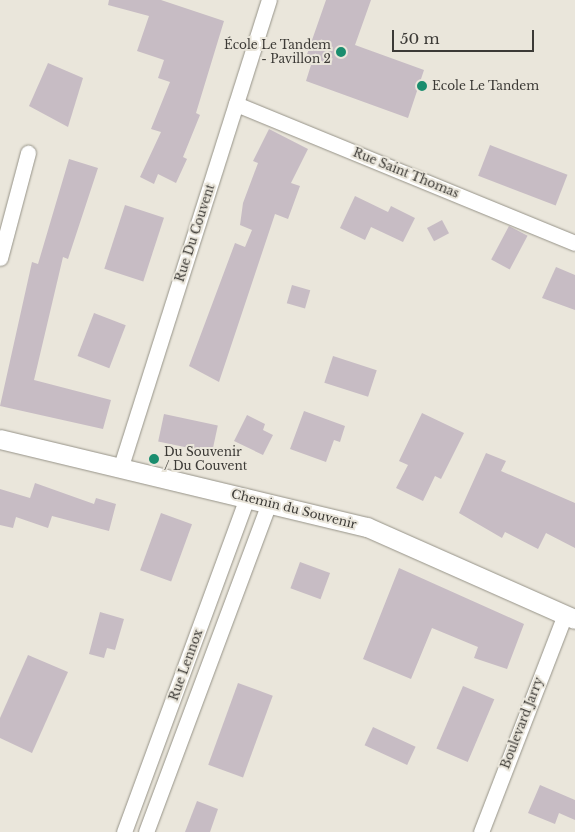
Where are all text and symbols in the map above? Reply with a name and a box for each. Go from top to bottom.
scale bar [395,20,538,52]
text: 50 m [400,29,440,48]
place label: École Le Tandem - Pavillon 2 [224,38,331,66]
marker: École Le Tandem - Pavillon 2 [335,46,347,58]
place label: Ecole Le Tandem [432,79,539,93]
marker: Ecole Le Tandem [416,80,428,92]
street label: Rue Saint Thomas [351,145,461,201]
street label: Rue Du Couvent [172,182,218,284]
place label: Du Souvenir / Du Couvent [164,445,247,473]
marker: Du Souvenir / Du Couvent [148,453,160,465]
street label: Chemin du Souvenir [230,486,358,532]
street label: Rue Lennox [166,627,206,703]
street label: Boulevard Jarry [498,675,546,771]

